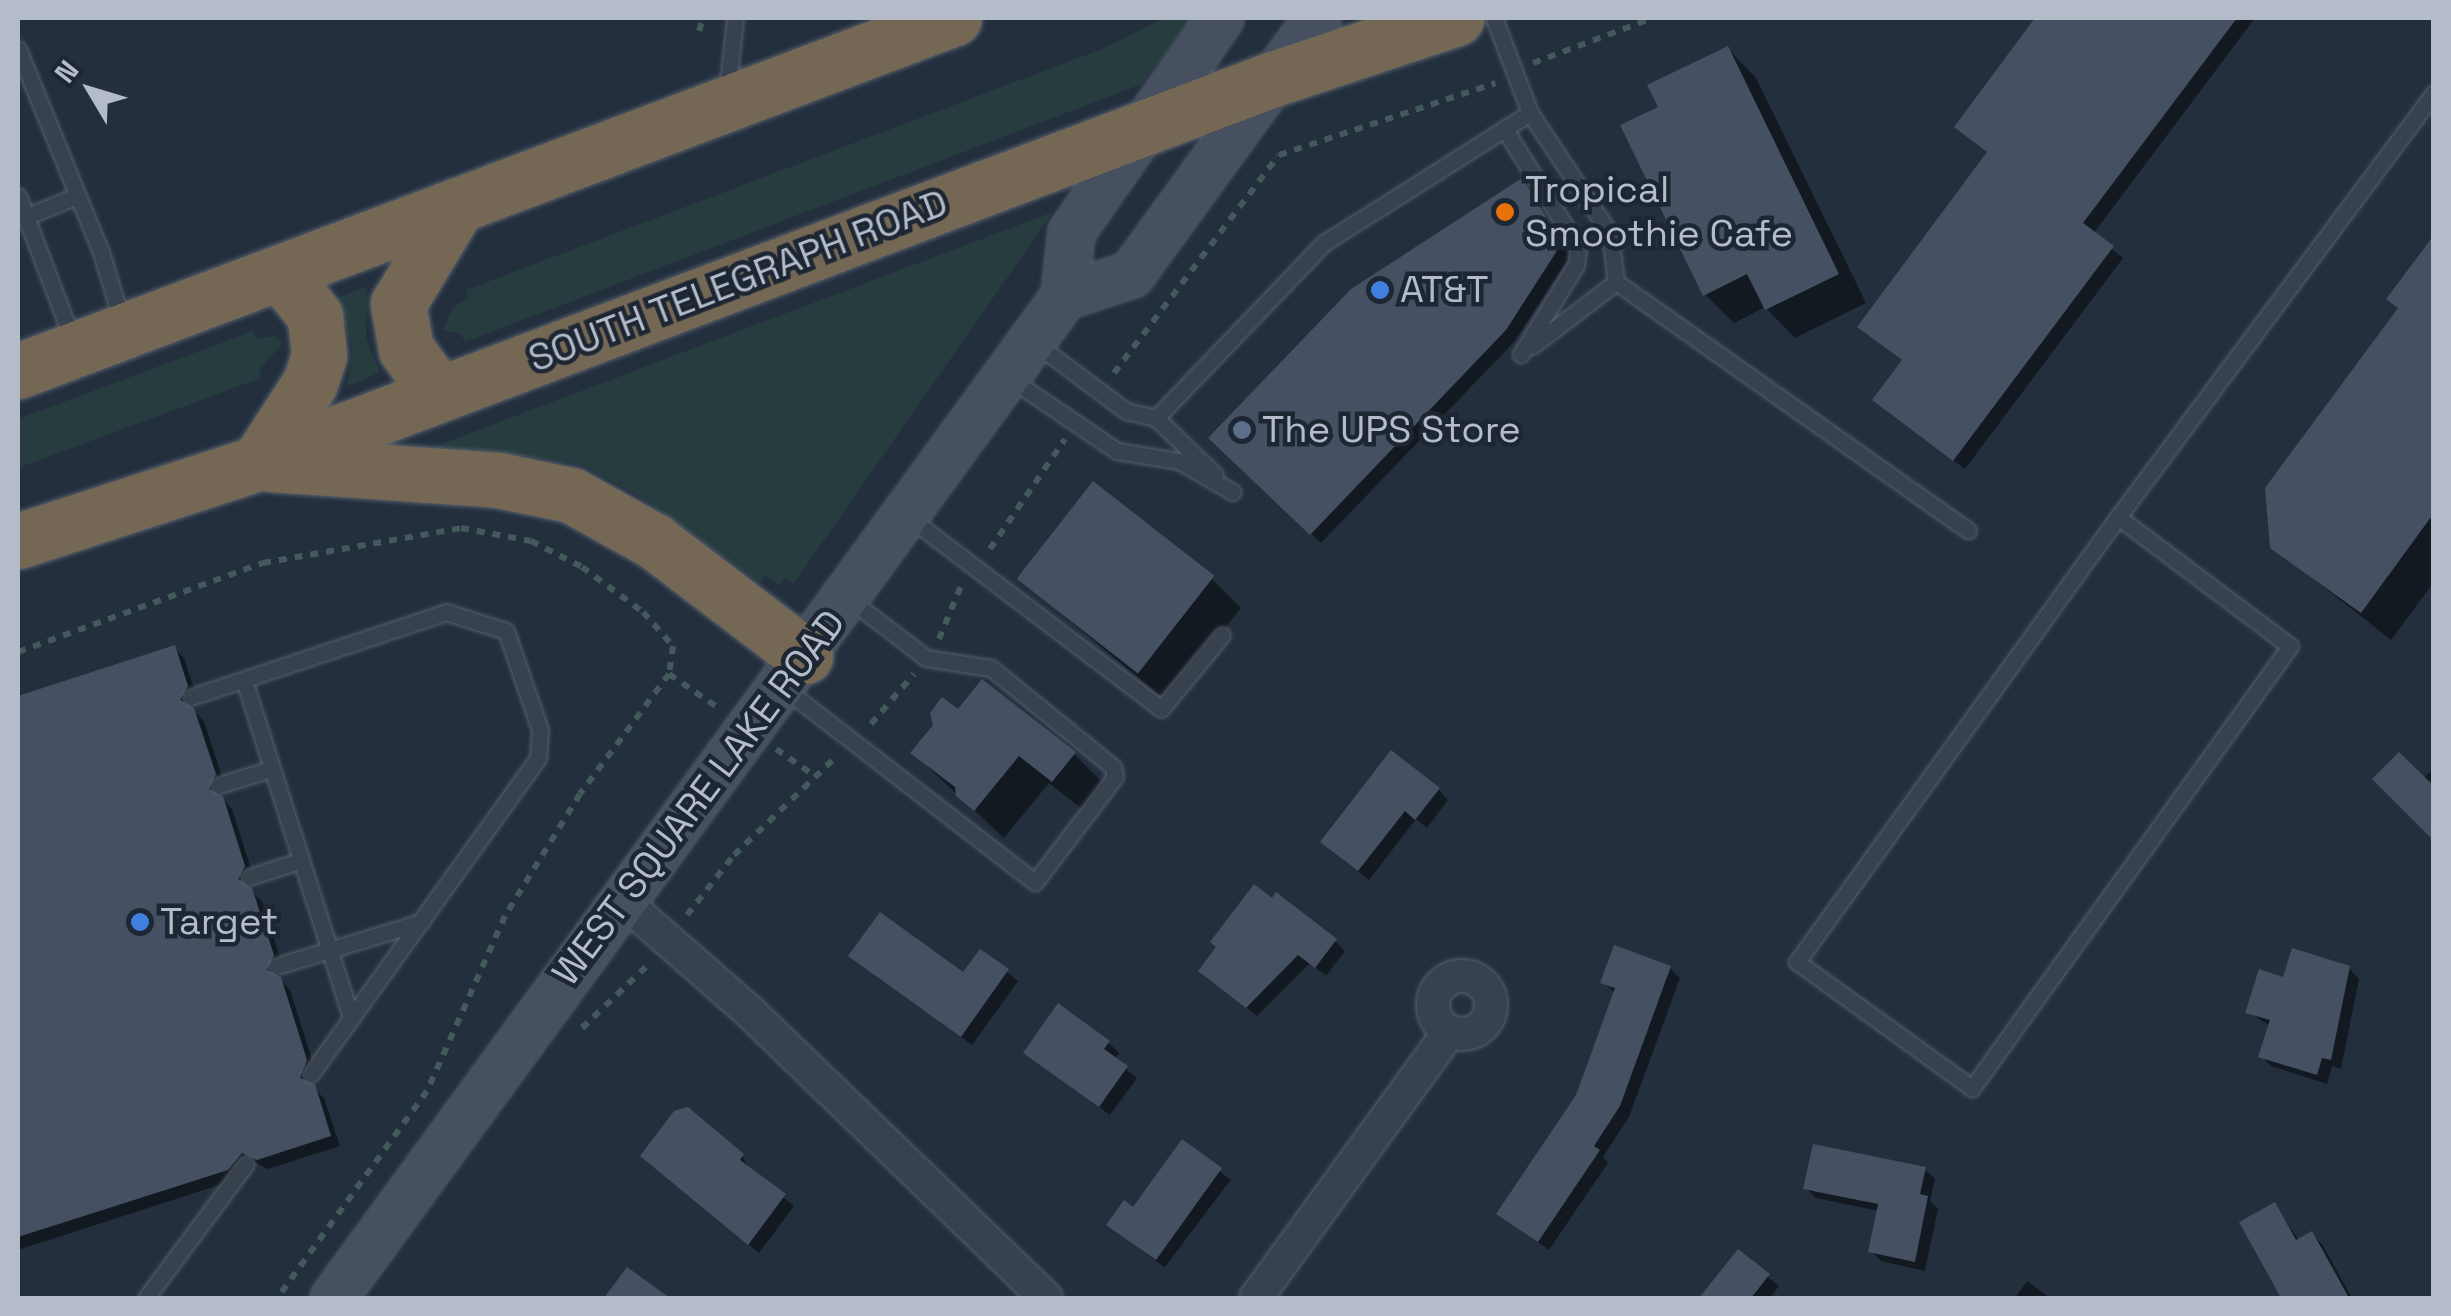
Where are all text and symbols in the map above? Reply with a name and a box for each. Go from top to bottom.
north arrow [40,40,140,140]
text: N [46,53,86,90]
place label: Tropical Smoothie Cafe [1525,167,1793,256]
street label: SOUTH TELEGRAPH ROAD [522,180,954,382]
marker: Tropical Smoothie Cafe [1494,201,1516,223]
place label: AT&T [1400,267,1489,313]
marker: AT&T [1369,279,1391,301]
place label: The UPS Store [1262,407,1521,453]
marker: The UPS Store [1231,419,1253,441]
street label: WEST SQUARE LAKE ROAD [543,601,855,995]
place label: Target [160,899,278,945]
marker: Target [129,911,151,933]

